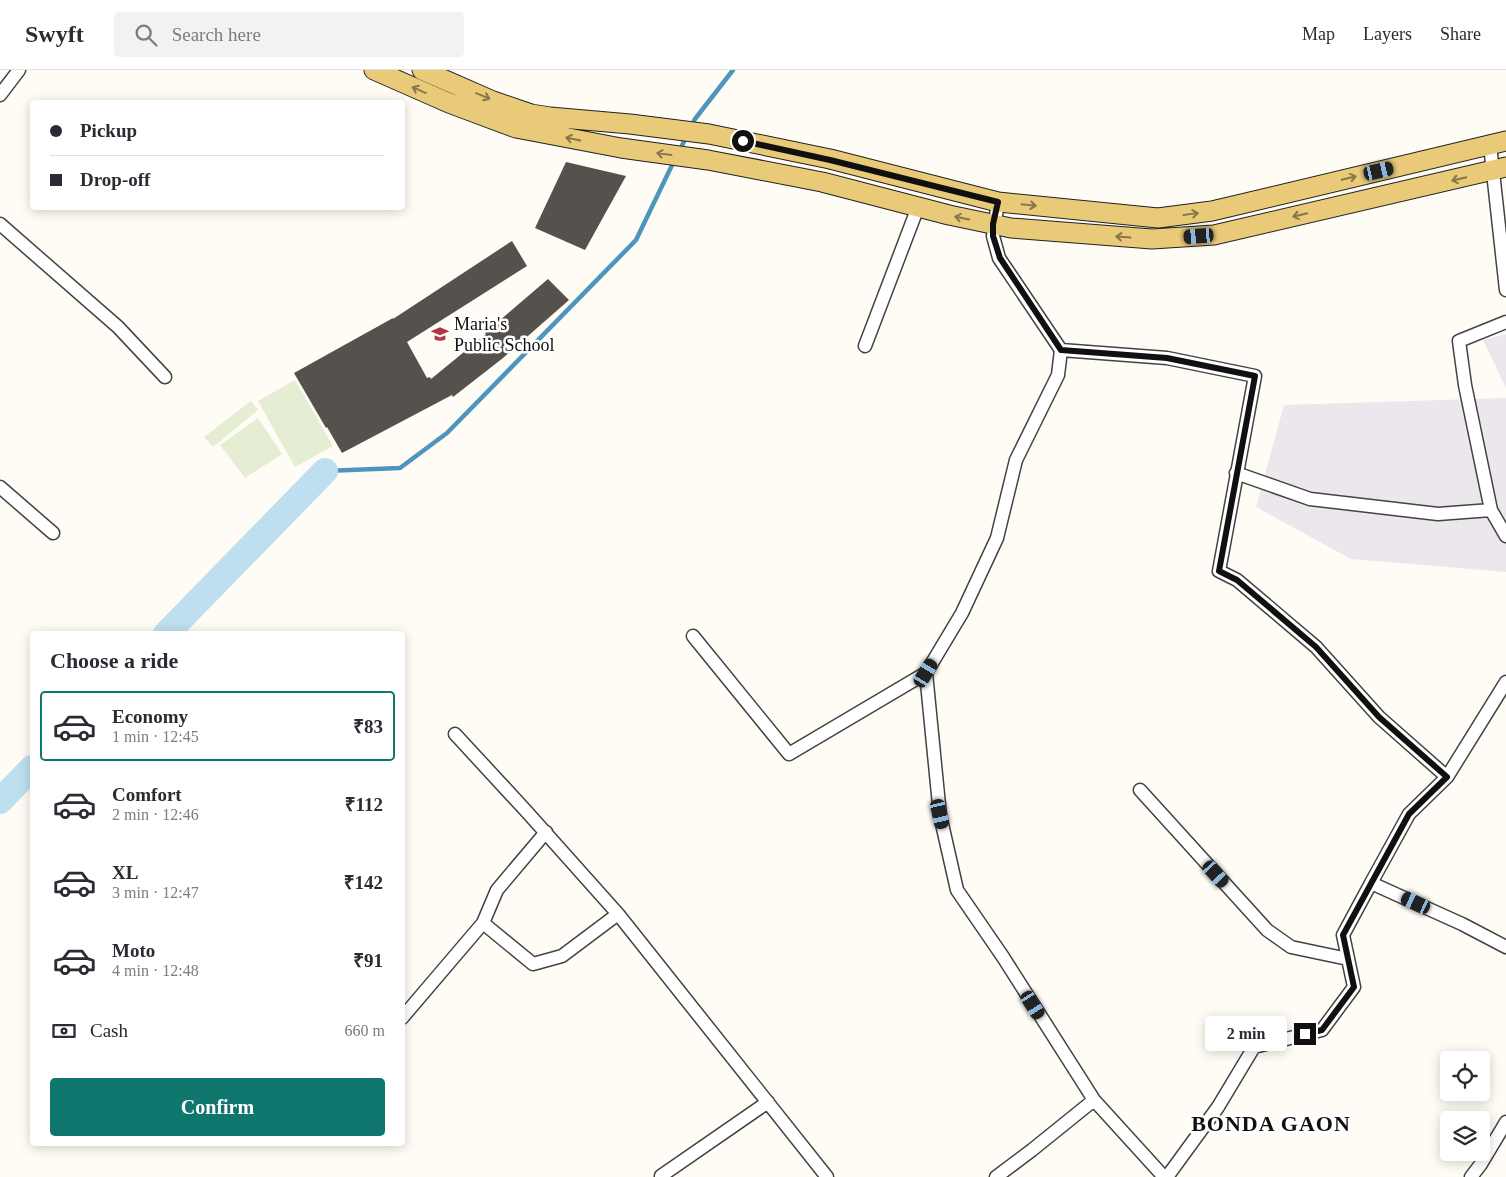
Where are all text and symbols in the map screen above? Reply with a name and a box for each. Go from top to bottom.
search box [114,12,464,57]
text: Swyft [25,21,84,47]
icon: search [132,21,160,49]
text: Search here [172,24,261,45]
text: Map [1302,24,1335,44]
text: Layers [1363,24,1412,44]
text: Share [1440,24,1481,44]
one-way arrow [412,85,427,95]
one-way arrow [475,92,490,102]
text: Pickup [80,120,137,141]
route start [732,130,754,152]
one-way arrow [566,134,582,143]
one-way arrow [657,149,673,159]
car [1362,160,1395,182]
text: Drop-off [80,169,150,190]
one-way arrow [1341,173,1357,182]
one-way arrow [1451,175,1467,184]
one-way arrow [1021,201,1037,210]
one-way arrow [1183,209,1199,219]
one-way arrow [1293,211,1309,220]
one-way arrow [954,212,970,222]
car [1183,227,1214,245]
one-way arrow [1115,232,1131,241]
place label: Maria's Public School [454,314,555,355]
school or university icon: Maria's Public School [430,324,450,344]
text: Choose a ride [50,648,178,673]
car [911,656,940,690]
icon: car [52,704,97,749]
text: Economy [112,706,188,727]
text: ₹83 [353,716,383,737]
text: 1 min · 12:45 [112,728,199,745]
icon: car [52,782,97,827]
text: Comfort [112,784,182,805]
text: ₹112 [345,794,383,815]
car [929,798,950,830]
text: 2 min · 12:46 [112,806,199,823]
car [1200,858,1231,890]
icon: car [52,860,97,905]
text: XL [112,862,138,883]
text: ₹142 [344,872,383,893]
text: 3 min · 12:47 [112,884,199,901]
car [1399,890,1432,916]
icon: car [52,938,97,983]
text: Moto [112,940,155,961]
text: ₹91 [353,950,383,971]
text: 4 min · 12:48 [112,962,199,979]
car [1018,988,1047,1022]
callout: 2 min [1205,1016,1288,1052]
icon: cash [50,1017,78,1045]
text: Cash [90,1020,128,1041]
text: 660 m [345,1022,385,1039]
route end [1294,1023,1316,1045]
text: 2 min [1227,1025,1265,1042]
map controls [1440,1051,1490,1161]
button: locate [1440,1051,1490,1101]
button: Confirm [50,1078,385,1136]
district label: BONDA GAON [1191,1111,1351,1136]
button: layers [1440,1111,1490,1161]

